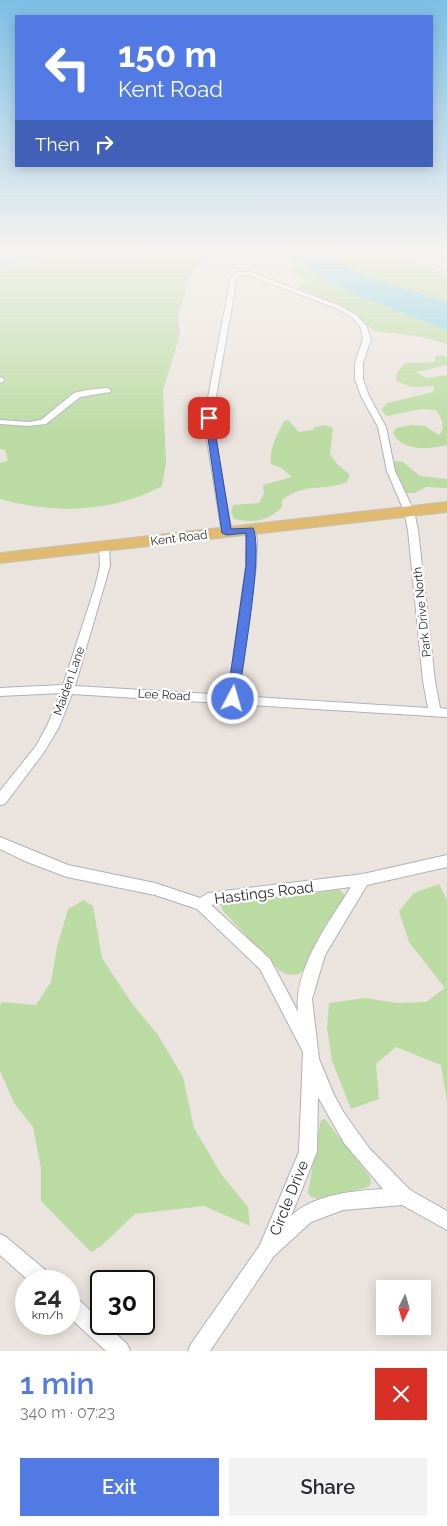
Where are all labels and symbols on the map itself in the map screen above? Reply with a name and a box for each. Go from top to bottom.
pin [188,397,230,439]
street label: Kent Road [150,528,208,548]
street label: Park Drive North [410,566,434,658]
street label: Maiden Lane [51,645,87,717]
position arrow [206,672,258,724]
street label: Lee Road [137,687,191,703]
street label: Hastings Road [213,878,315,908]
street label: Circle Drive [266,1158,312,1238]
speed limit sign: 30 [90,1270,155,1335]
north arrow [376,1280,431,1335]

